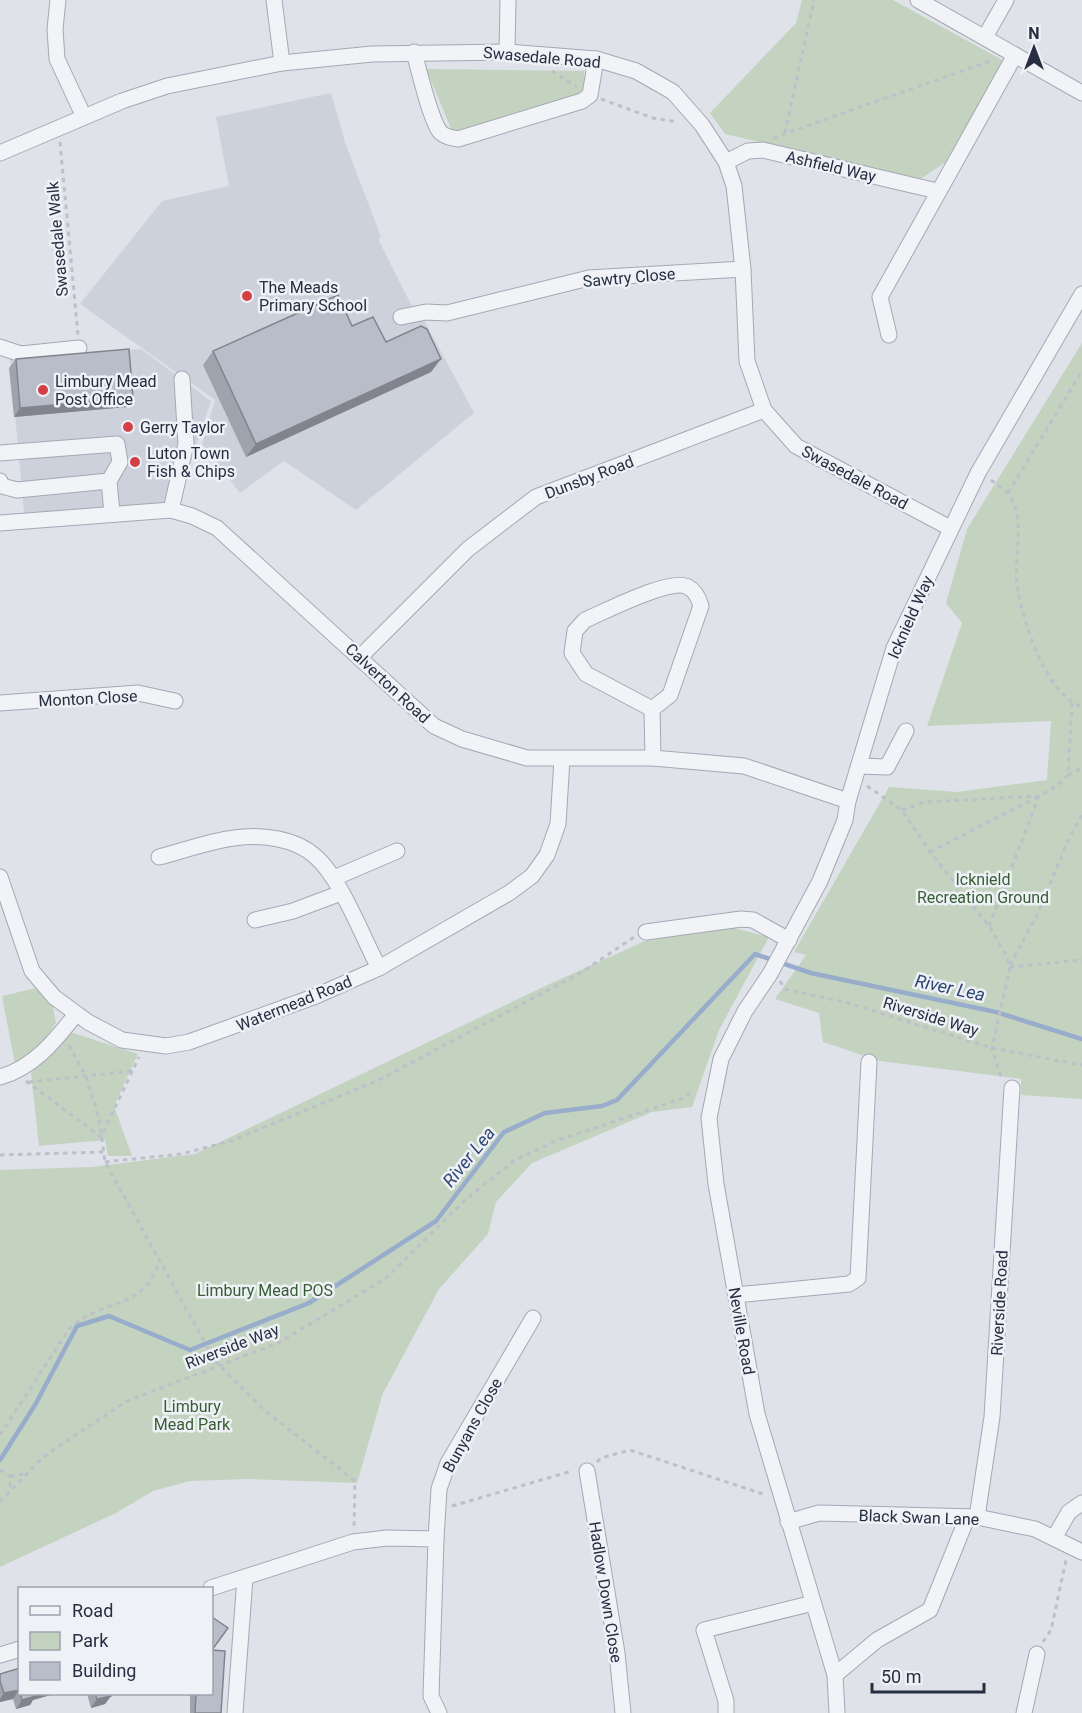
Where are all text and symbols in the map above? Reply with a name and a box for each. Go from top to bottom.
north arrow [1004,18,1064,78]
text: N [1028,24,1040,43]
street label: Swasedale Road [482,43,601,72]
street label: Ashfield Way [784,147,878,186]
street label: Swasedale Walk [43,180,72,297]
street label: Sawtry Close [582,264,676,291]
place label: The Meads Primary School [259,278,367,315]
marker: The Meads Primary School [240,289,254,303]
place label: Limbury Mead Post Office [55,372,157,409]
marker: Limbury Mead Post Office [36,383,50,397]
place label: Gerry Taylor [140,418,225,437]
marker: Gerry Taylor [121,420,135,434]
street label: Swasedale Road [798,441,911,513]
place label: Luton Town Fish & Chips [147,444,235,481]
street label: Dunsby Road [542,452,636,503]
marker: Luton Town Fish & Chips [128,455,142,469]
street label: Icknield Way [884,572,937,662]
street label: Calverton Road [341,639,434,727]
street label: Monton Close [38,686,138,711]
park label: Icknield Recreation Ground [917,870,1049,907]
water label: River Lea [913,970,987,1005]
street label: Watermead Road [234,972,355,1035]
street label: Riverside Way [881,993,981,1040]
water label: River Lea [438,1122,499,1191]
street label: Riverside Road [987,1250,1012,1356]
park label: Limbury Mead POS [197,1281,333,1300]
street label: Neville Road [724,1286,759,1376]
street label: Riverside Way [183,1320,282,1373]
street label: Bunyans Close [439,1375,506,1476]
park label: Limbury Mead Park [154,1397,231,1434]
street label: Black Swan Lane [858,1506,980,1529]
street label: Hadlow Down Close [585,1520,626,1664]
legend [18,1587,213,1695]
text: Road [72,1600,113,1621]
text: Park [72,1630,109,1651]
scale bar [872,1656,984,1694]
text: Building [72,1660,136,1681]
text: 50 m [881,1666,921,1687]

